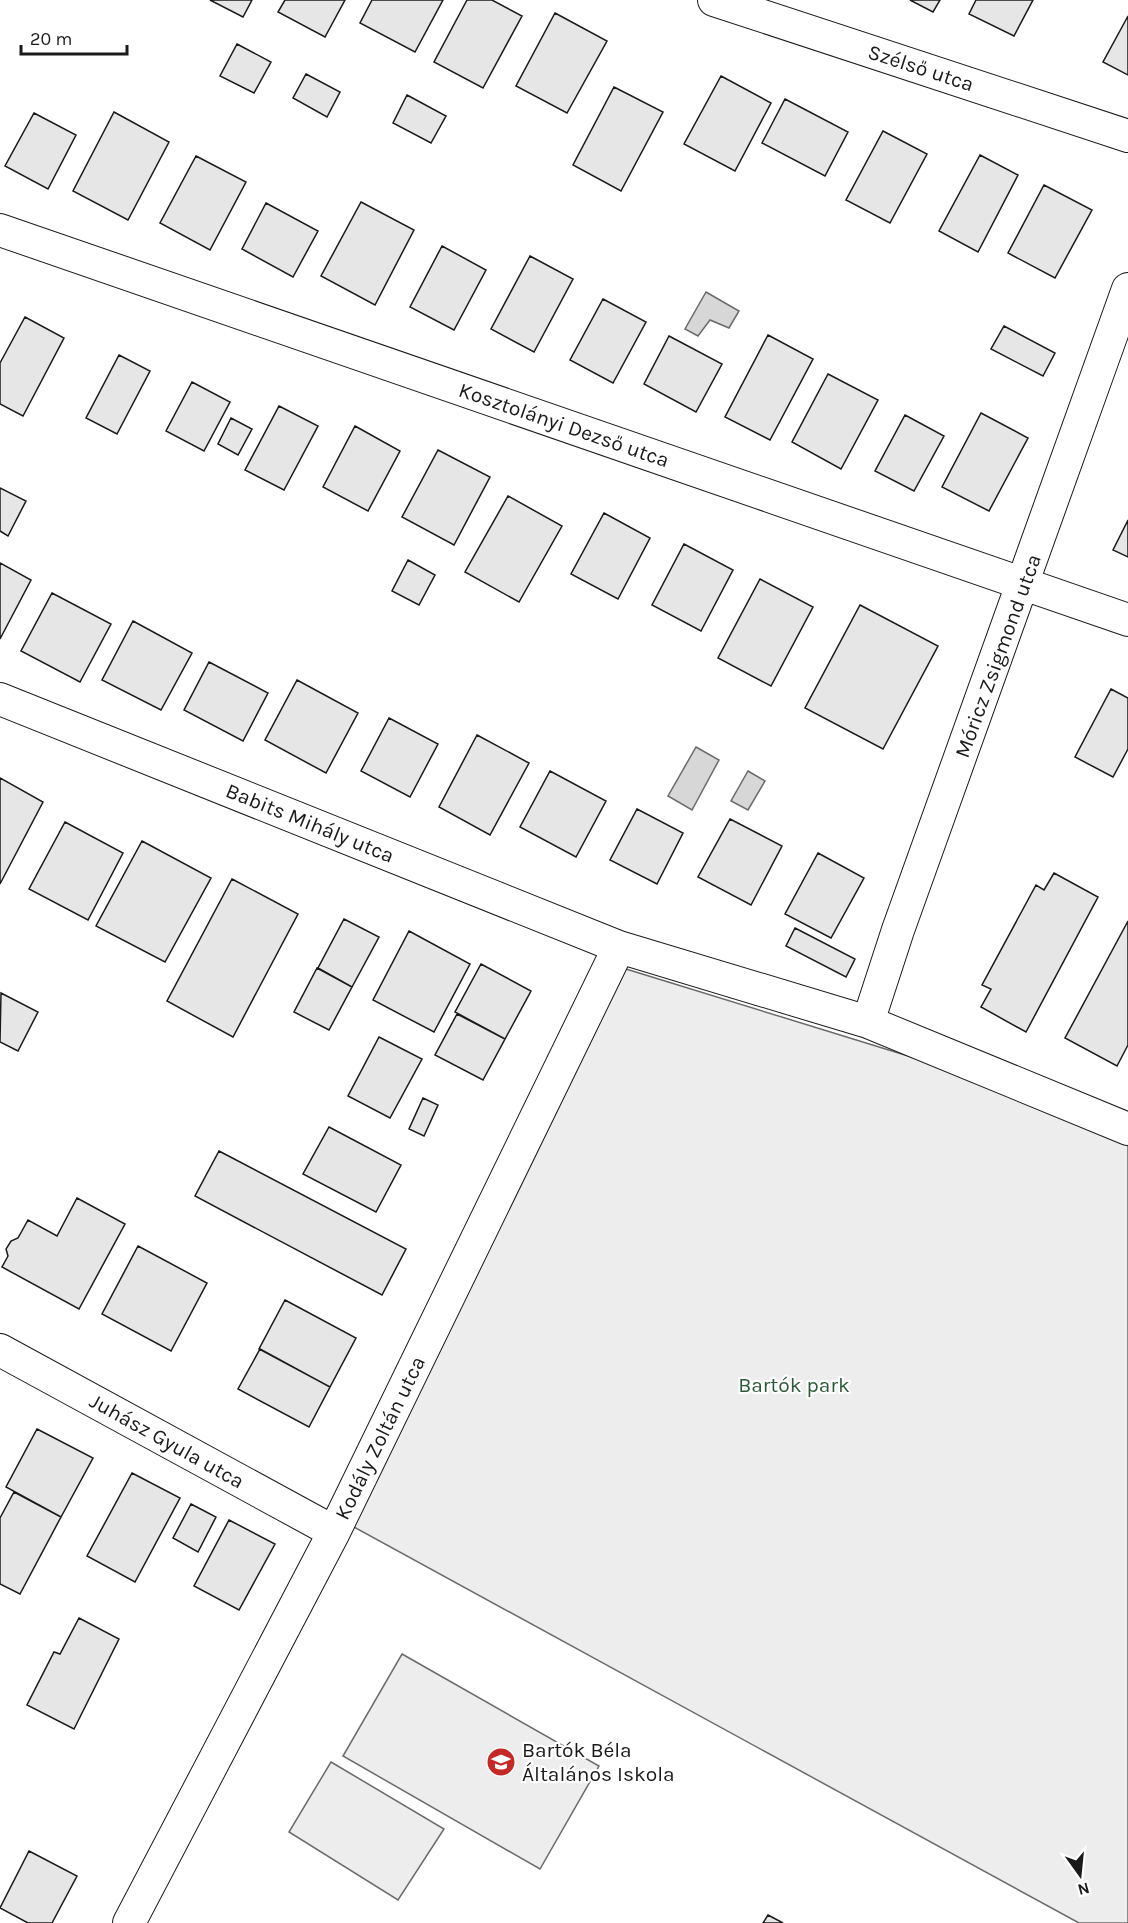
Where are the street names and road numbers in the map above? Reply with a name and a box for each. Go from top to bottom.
street label: Szélső utca [865,40,977,96]
street label: Kosztolányi Dezső utca [456,378,672,472]
street label: Móricz Zsigmond utca [950,551,1046,761]
street label: Babits Mihály utca [222,778,398,868]
street label: Kodály Zoltán utca [330,1352,430,1524]
street label: Juhász Gyula utca [86,1389,248,1493]

